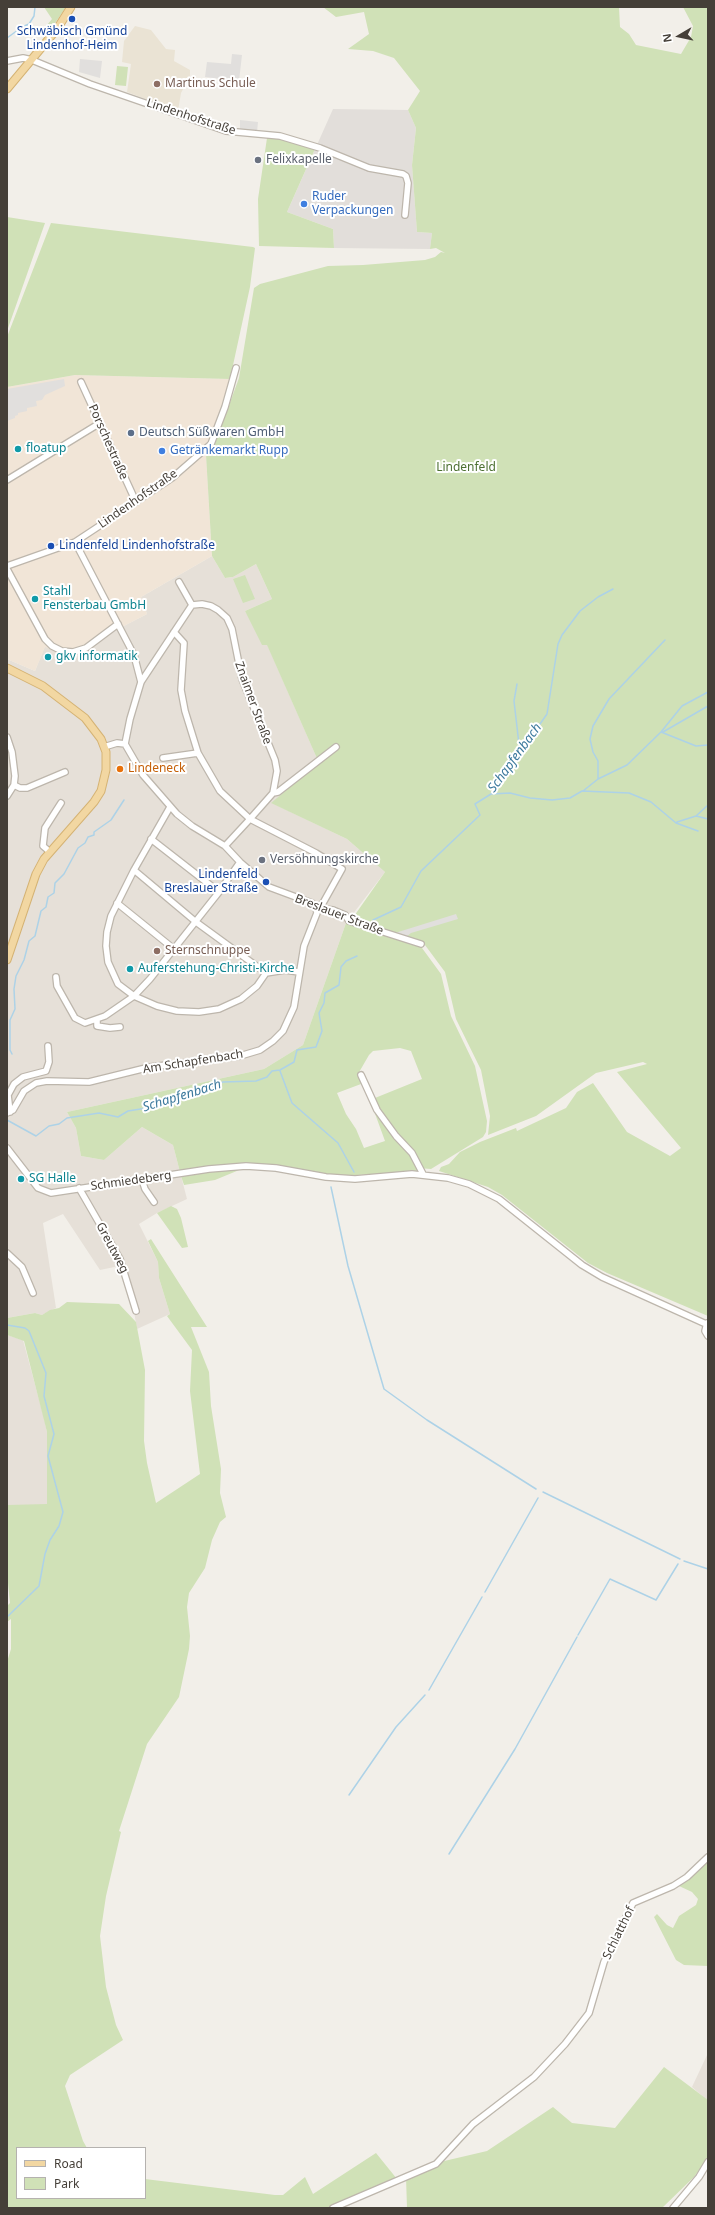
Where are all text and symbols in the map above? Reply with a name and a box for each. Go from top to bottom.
marker: Schwäbisch Gmünd Lindenhof-Heim [67,14,77,24]
north arrow [659,16,699,56]
place label: Schwäbisch Gmünd Lindenhof-Heim [17,25,127,53]
text: N [659,32,675,44]
place label: Martinus Schule [165,77,256,91]
marker: Martinus Schule [152,79,162,89]
street label: Lindenhofstraße [145,96,237,138]
place label: Felixkapelle [266,153,332,167]
marker: Felixkapelle [253,155,263,165]
place label: Ruder Verpackungen [312,190,393,218]
marker: Ruder Verpackungen [299,199,309,209]
street label: Porschestraße [85,402,131,482]
place label: Deutsch Süßwaren GmbH [139,426,284,440]
marker: Deutsch Süßwaren GmbH [126,428,136,438]
place label: floatup [26,442,66,456]
marker: floatup [13,444,23,454]
place label: Getränkemarkt Rupp [170,444,288,458]
marker: Getränkemarkt Rupp [157,446,167,456]
park label: Lindenfeld [436,461,496,475]
street label: Lindenhofstraße [96,466,180,532]
place label: Lindenfeld Lindenhofstraße [59,539,215,553]
marker: Lindenfeld Lindenhofstraße [46,541,56,551]
place label: Stahl Fensterbau GmbH [43,585,146,613]
marker: Stahl Fensterbau GmbH [30,594,40,604]
place label: gkv informatik [56,650,138,664]
marker: gkv informatik [43,652,53,662]
street label: Znaimer Straße [231,660,275,746]
water label: Schapfenbach [485,721,545,795]
place label: Lindeneck [128,762,185,776]
marker: Lindeneck [115,764,125,774]
place label: Versöhnungskirche [270,853,379,867]
marker: Versöhnungskirche [257,855,267,865]
place label: Lindenfeld Breslauer Straße [164,868,258,896]
marker: Lindenfeld Breslauer Straße [261,877,271,887]
street label: Breslauer Straße [293,891,385,939]
place label: Sternschnuppe [165,944,250,958]
marker: Sternschnuppe [152,946,162,956]
place label: Auferstehung-Christi-Kirche [138,962,295,976]
marker: Auferstehung-Christi-Kirche [125,964,135,974]
street label: Am Schapfenbach [142,1047,244,1077]
water label: Schapfenbach [141,1077,223,1115]
street label: Schmiedeberg [90,1168,172,1194]
place label: SG Halle [29,1172,76,1186]
marker: SG Halle [16,1174,26,1184]
street label: Greutweg [93,1220,131,1276]
street label: Schlatthof [600,1904,638,1962]
legend [16,2147,146,2199]
text: Road [54,2155,83,2172]
text: Park [54,2175,79,2192]

